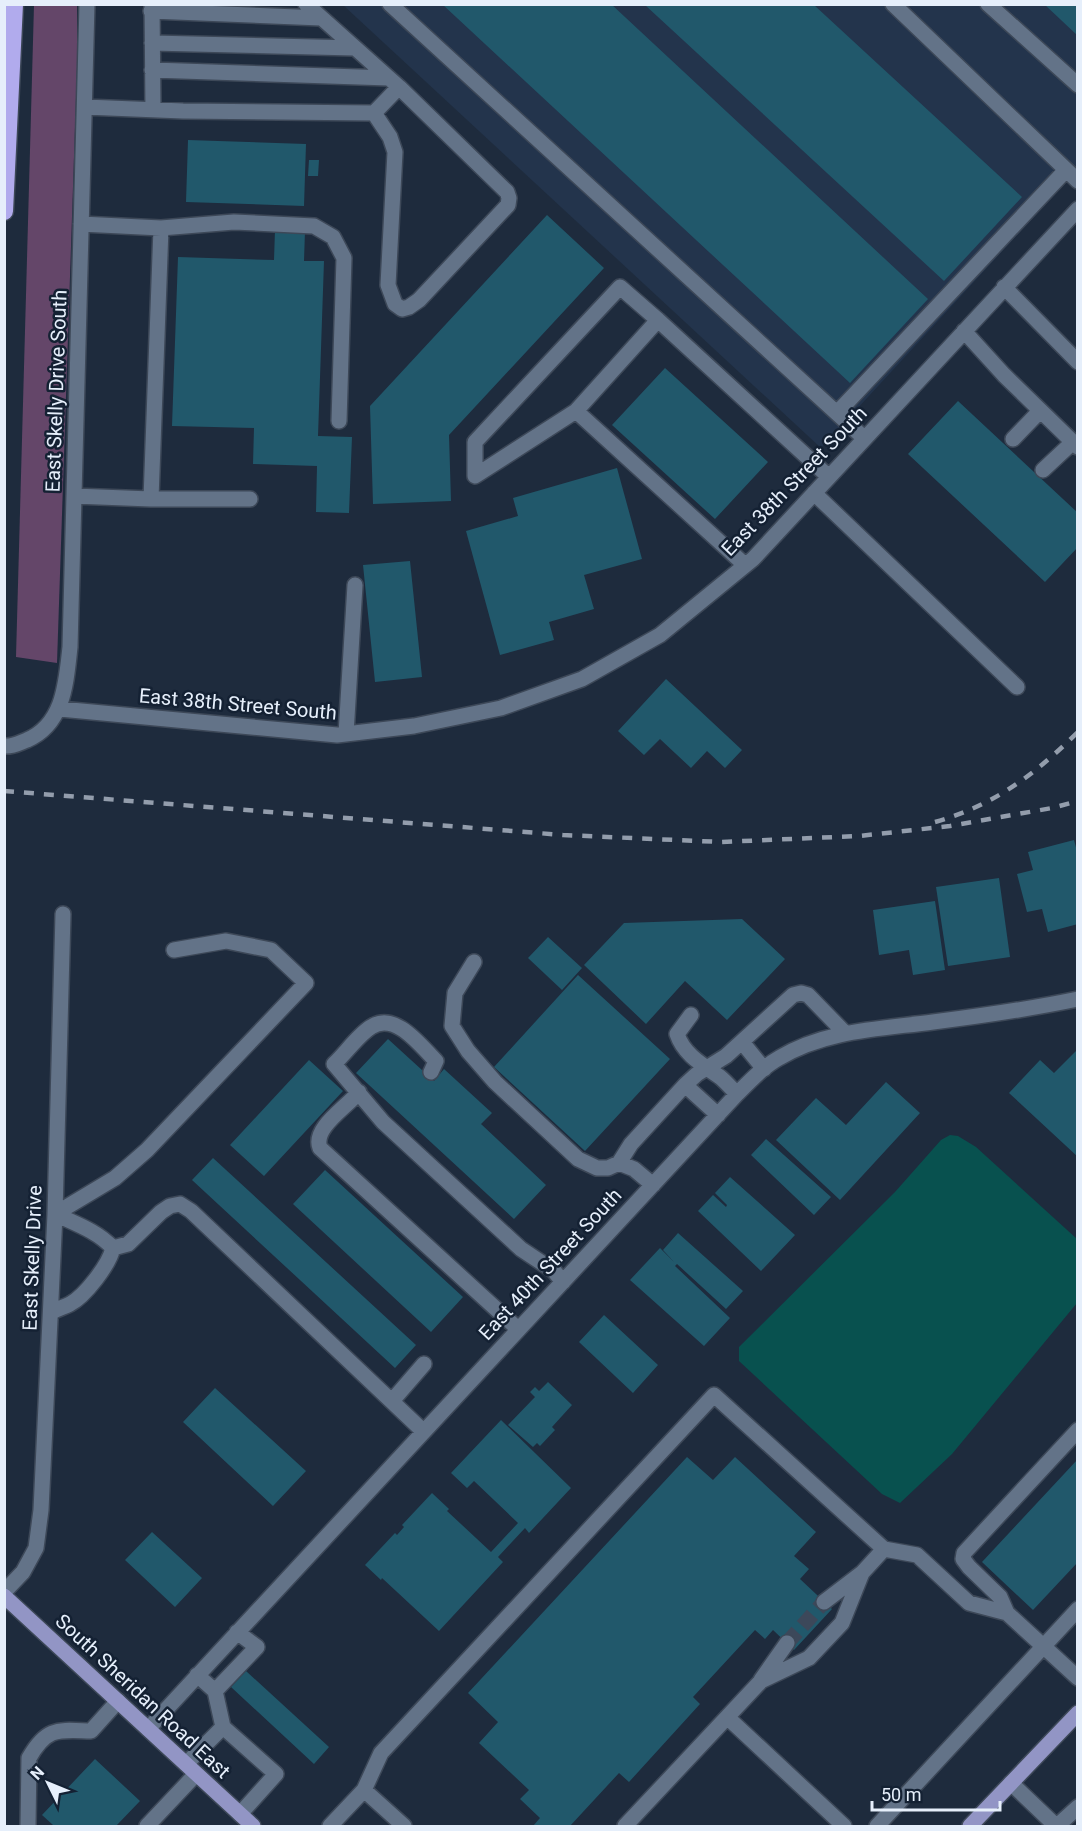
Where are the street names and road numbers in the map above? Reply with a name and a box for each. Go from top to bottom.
street label: East Skelly Drive South [40,289,72,493]
street label: East 38th Street South [716,401,872,561]
street label: East 38th Street South [138,683,338,725]
street label: East 40th Street South [473,1183,627,1345]
street label: East Skelly Drive [17,1185,47,1331]
street label: South Sheridan Road East [51,1609,235,1783]

